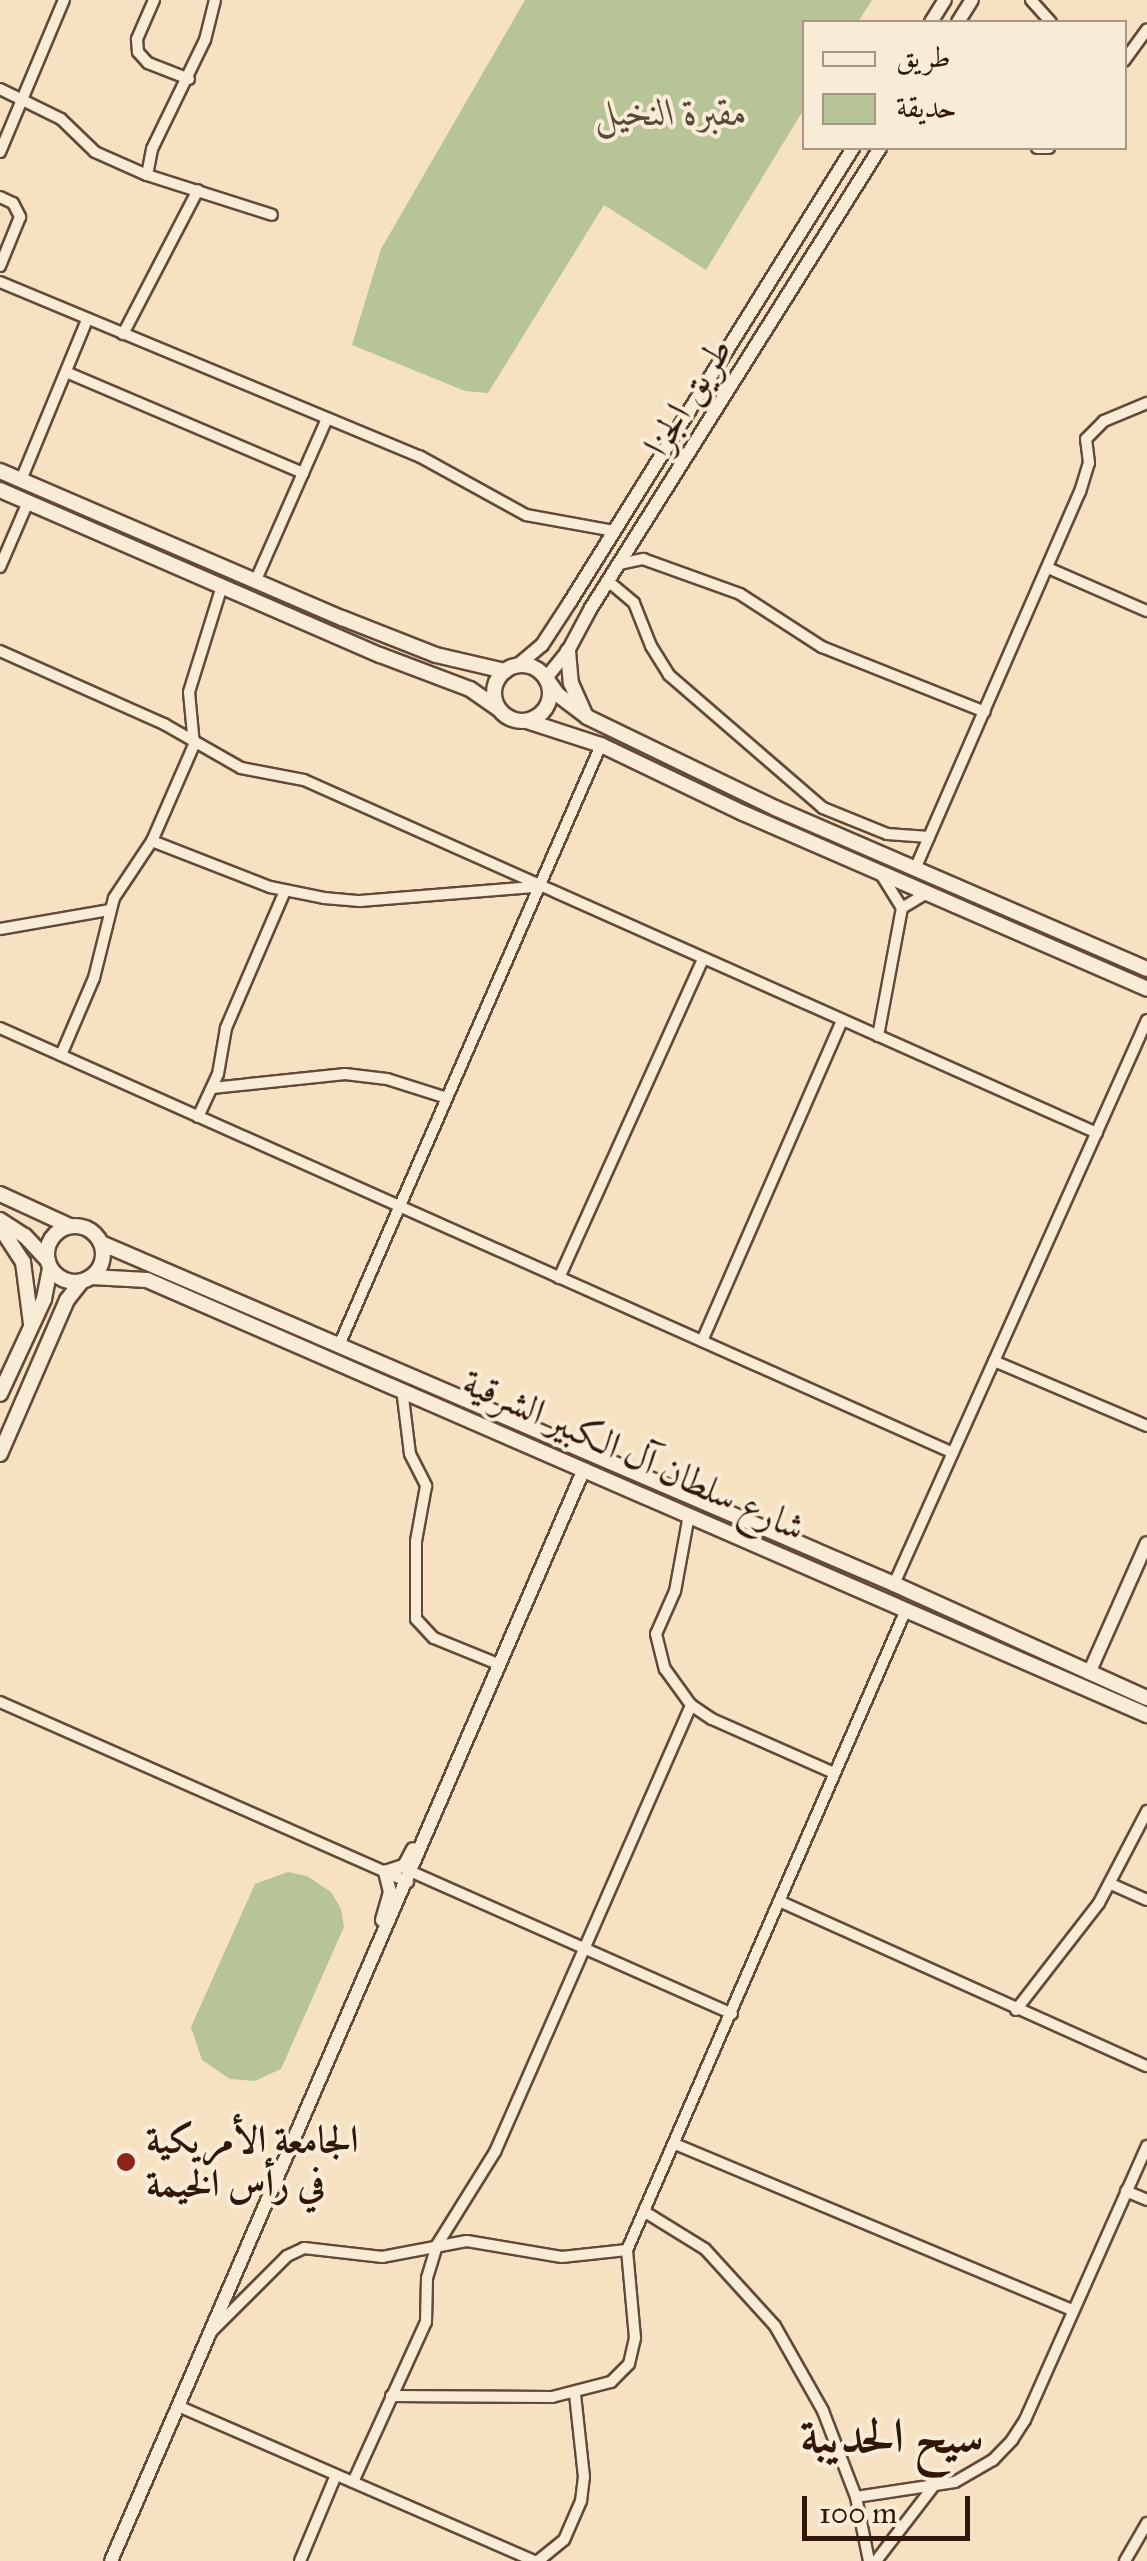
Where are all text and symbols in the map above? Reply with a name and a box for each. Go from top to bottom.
legend [802,20,1127,150]
text: طريق [896,39,951,75]
text: حديقة [896,89,957,125]
park label: مقبرة النخيل [594,90,748,136]
street label: طريق الجزا [634,329,742,465]
street label: شارع سلطان آل الكبير الشرقية [456,1359,812,1551]
place label: الجامعة الأمريكية في رأس الخيمة [146,2117,359,2206]
marker: الجامعة الأمريكية في رأس الخيمة [115,2151,137,2173]
district label: سيح الحديبة [800,2407,984,2465]
scale bar [807,2476,974,2538]
text: 100 m [819,2495,897,2531]

